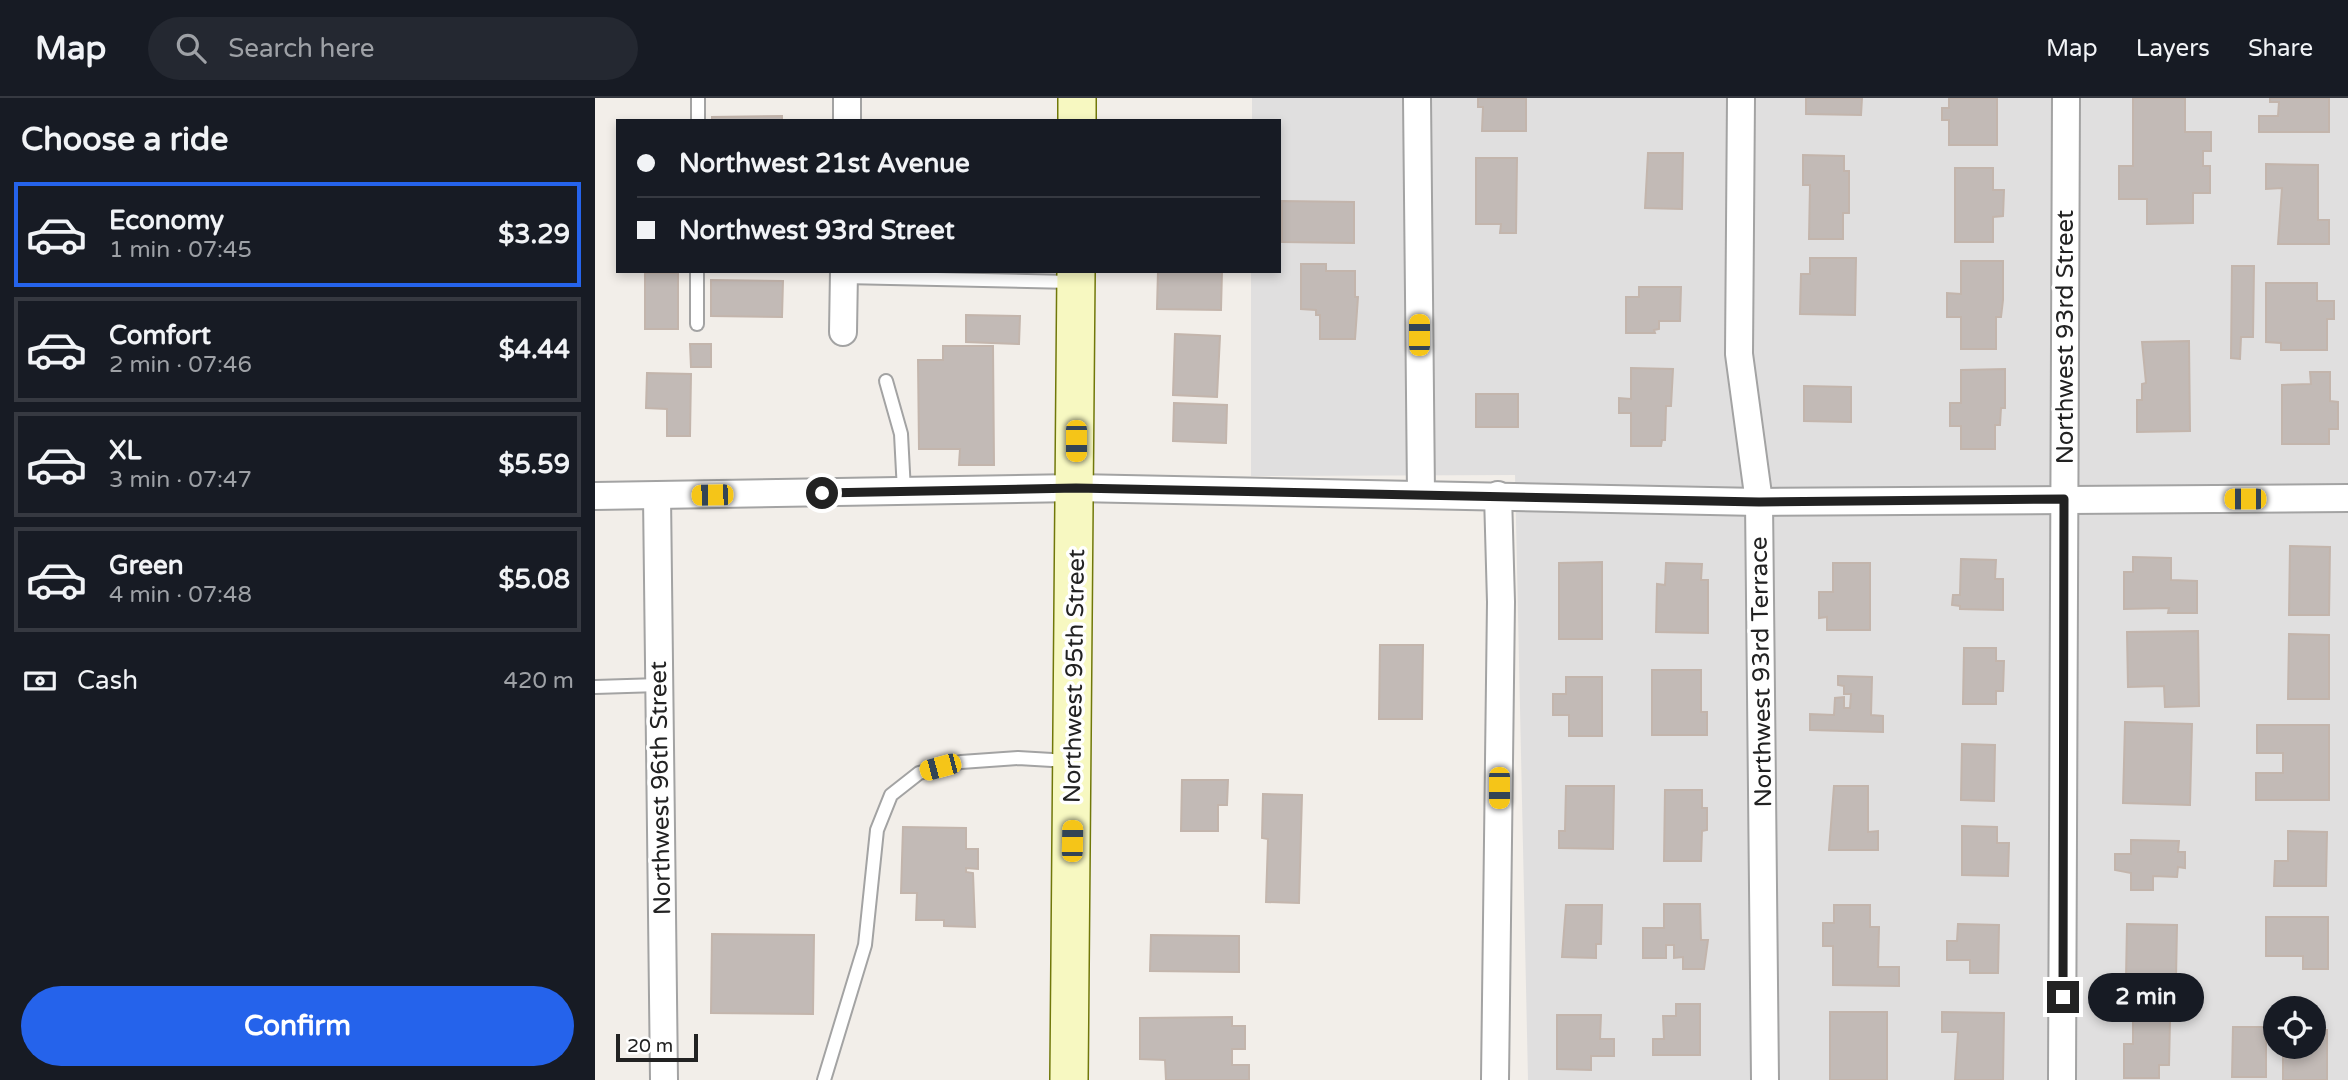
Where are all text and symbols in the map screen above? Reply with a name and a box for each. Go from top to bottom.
search box [148,17,638,80]
text: Map [35,29,106,68]
icon: search [172,29,210,67]
text: Search here [228,33,374,64]
text: Map [2046,34,2098,63]
text: Layers [2136,34,2210,63]
text: Share [2248,34,2313,63]
text: Choose a ride [21,121,228,159]
text: Northwest 21st Avenue [679,148,970,179]
icon: car [25,203,88,266]
text: Economy [109,205,224,236]
street label: Northwest 93rd Street [2051,210,2080,464]
text: Northwest 93rd Street [679,215,955,246]
text: $3.29 [498,219,570,250]
text: 1 min · 07:45 [109,236,252,264]
car [1409,314,1430,356]
icon: car [25,318,88,381]
text: Comfort [109,320,211,351]
text: $4.44 [499,334,570,365]
text: 2 min · 07:46 [109,351,252,379]
car [1066,420,1087,462]
icon: car [25,433,88,496]
text: XL [109,435,141,466]
text: $5.59 [498,449,570,480]
text: 3 min · 07:47 [109,466,252,494]
route start [806,477,838,509]
car [691,484,734,506]
car [2225,489,2267,510]
street label: Northwest 93rd Terrace [1745,536,1778,808]
icon: car [25,548,88,611]
street label: Northwest 95th Street [1058,549,1091,803]
text: Green [109,550,184,581]
text: $5.08 [498,564,570,595]
text: 4 min · 07:48 [109,581,252,609]
street label: Northwest 96th Street [644,661,677,915]
icon: cash [21,662,59,700]
text: Cash [77,665,138,696]
text: 420 m [504,667,574,695]
car [917,751,964,783]
car [1489,767,1510,809]
car [1062,820,1083,862]
callout: 2 min [2087,972,2203,1021]
route end [2047,981,2079,1013]
text: 2 min [2115,983,2177,1011]
button: Confirm [21,986,574,1066]
map controls [2263,996,2326,1059]
button: locate [2263,996,2326,1059]
scale bar [616,1031,698,1063]
text: 20 m [627,1035,673,1057]

